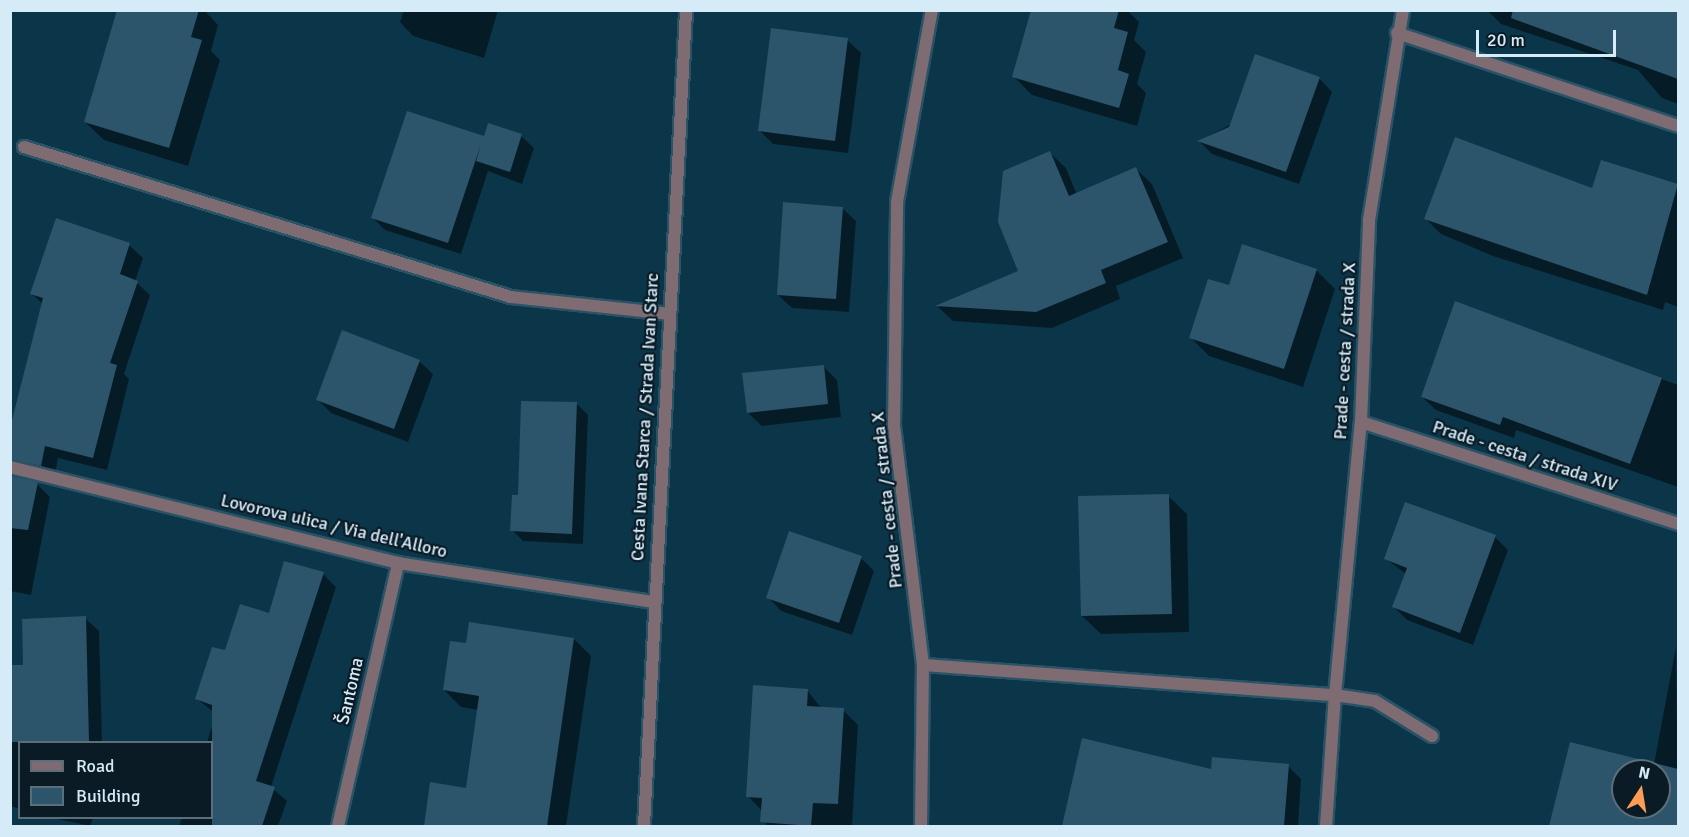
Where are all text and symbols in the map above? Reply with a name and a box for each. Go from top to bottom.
scale bar [1479,18,1618,56]
text: 20 m [1487,29,1525,51]
street label: Prade - cesta / strada X [1330,262,1360,440]
street label: Cesta Ivana Starca / Strada Ivan Starc [627,272,663,562]
street label: Prade - cesta / strada X [867,411,907,589]
street label: Prade - cesta / strada XIV [1430,416,1620,496]
street label: Lovorova ulica / Via dell'Alloro [219,489,449,563]
street label: Šantoma [332,655,368,727]
legend [18,741,213,819]
text: Road [76,755,115,777]
north arrow [1611,759,1671,819]
text: N [1637,762,1652,784]
text: Building [76,785,140,807]

